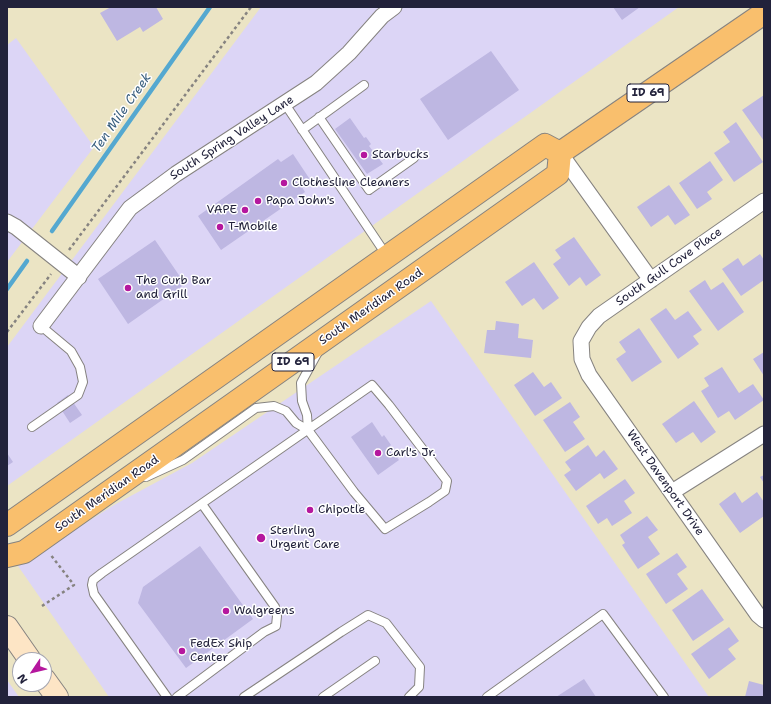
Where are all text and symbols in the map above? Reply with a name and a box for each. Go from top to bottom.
water label: Ten Mile Creek [89,70,155,156]
road number: ID 69 [627,84,669,102]
street label: South Spring Valley Lane [167,93,297,183]
place label: Starbucks [372,148,429,162]
marker: Starbucks [359,150,369,160]
place label: Clothesline Cleaners [292,176,410,190]
marker: Clothesline Cleaners [279,178,289,188]
place label: Papa John's [266,194,335,208]
marker: Papa John's [253,196,263,206]
place label: VAPE [206,203,237,217]
marker: VAPE [240,205,250,215]
place label: T-Mobile [228,220,278,234]
marker: T-Mobile [215,222,225,232]
street label: South Gull Cove Place [613,225,725,309]
street label: South Meridian Road [316,266,426,348]
place label: The Curb Bar and Grill [136,274,211,302]
marker: The Curb Bar and Grill [123,283,133,293]
road number: ID 69 [272,353,314,371]
street label: West Davenport Drive [623,427,707,539]
place label: Carl's Jr. [386,446,436,460]
marker: Carl's Jr. [373,448,383,458]
street label: South Meridian Road [52,453,162,535]
place label: Chipotle [318,503,365,517]
marker: Chipotle [305,505,315,515]
place label: Sterling Urgent Care [270,524,340,552]
marker: Sterling Urgent Care [255,532,267,544]
place label: Walgreens [234,604,295,618]
marker: Walgreens [221,606,231,616]
place label: FedEx Ship Center [190,637,252,665]
marker: FedEx Ship Center [177,646,187,656]
north arrow [12,652,52,692]
text: N [14,671,31,686]

